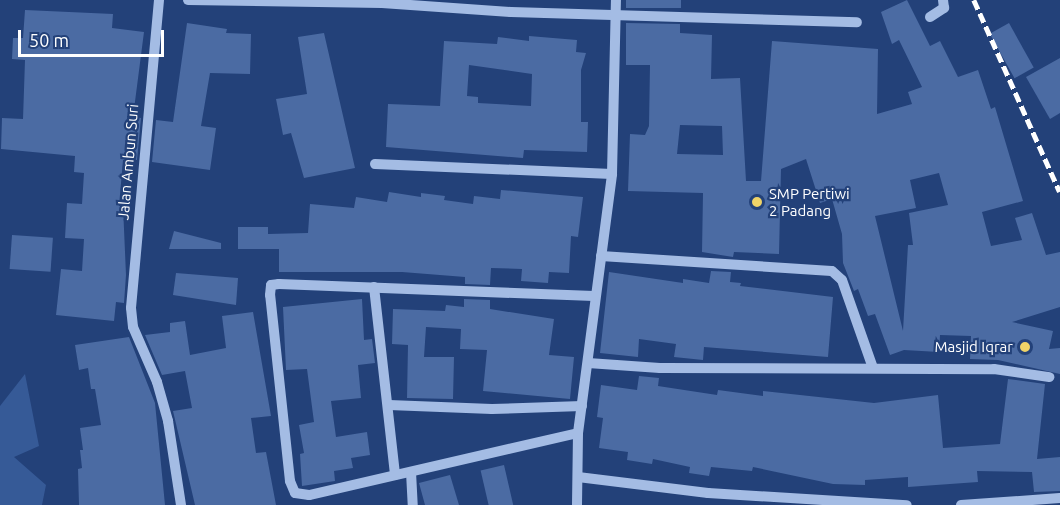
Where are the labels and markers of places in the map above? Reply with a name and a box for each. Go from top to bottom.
place label: SMP Pertiwi 2 Padang [769,184,850,219]
marker: SMP Pertiwi 2 Padang [750,195,764,209]
place label: Masjid Iqrar [935,338,1013,356]
marker: Masjid Iqrar [1018,340,1032,354]

